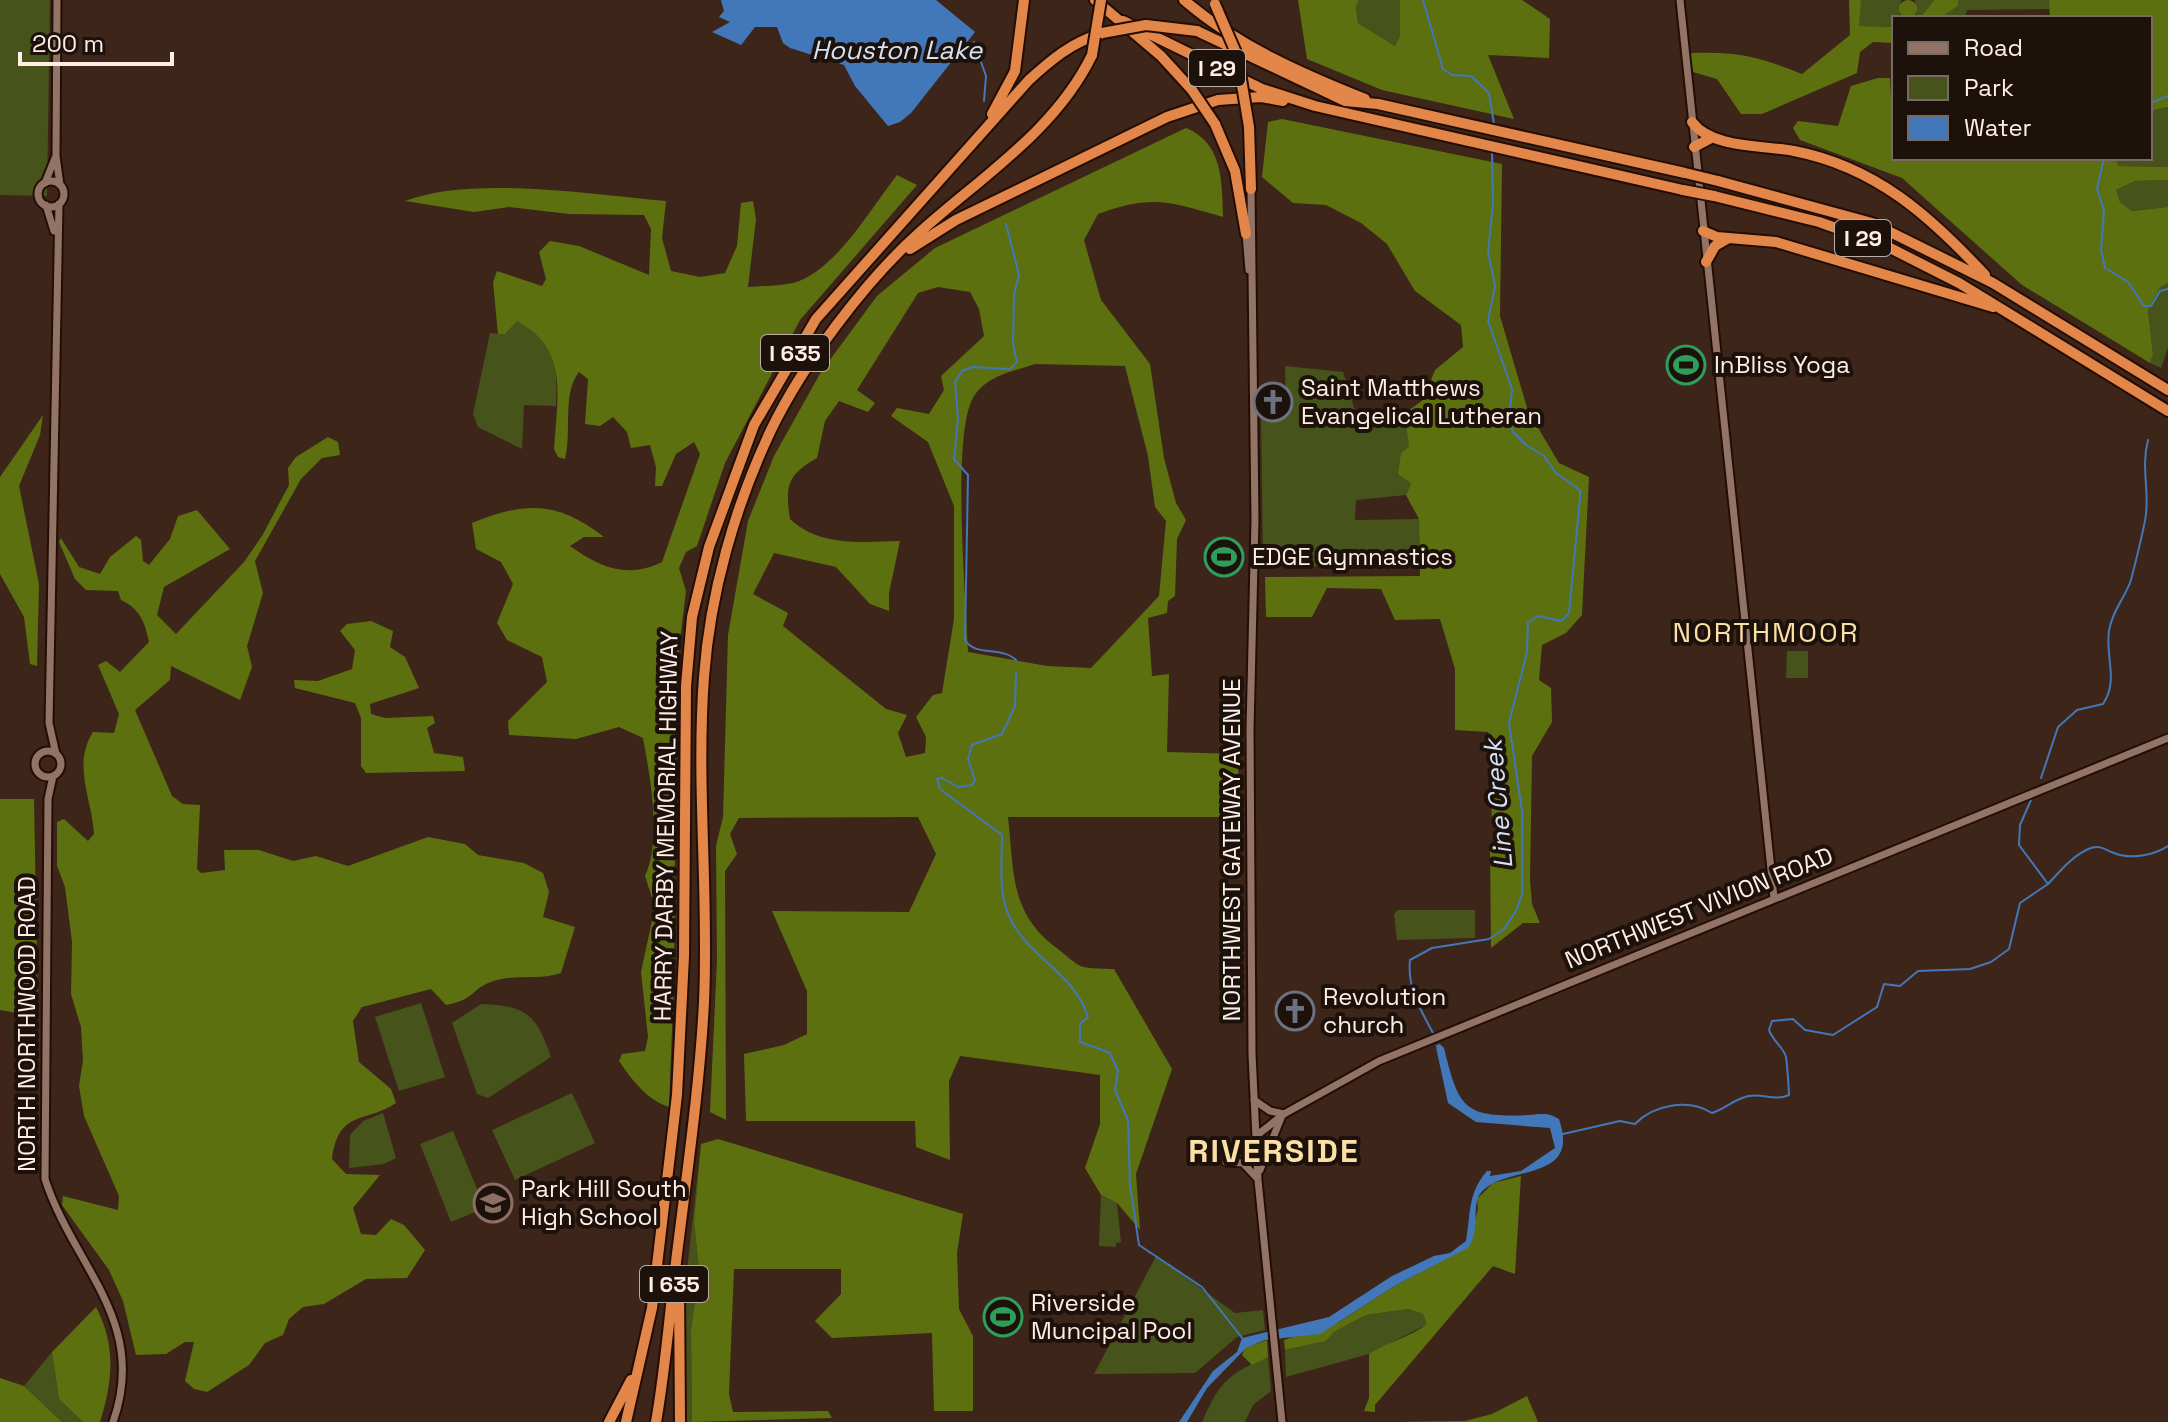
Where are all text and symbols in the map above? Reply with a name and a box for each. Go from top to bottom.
scale bar [20,16,172,66]
legend [1892,16,2152,160]
text: 200 m [32,28,104,59]
text: Road [1964,32,2023,63]
water label: Houston Lake [812,33,984,67]
road number: I 29 [1189,50,1245,86]
text: Park [1964,72,2014,103]
text: Water [1964,112,2032,143]
road number: I 29 [1835,220,1891,256]
road number: I 635 [761,335,829,371]
sports icon: InBliss Yoga [1665,344,1707,386]
place label: InBliss Yoga [1714,349,1850,380]
place label: Saint Matthews Evangelical Lutheran [1301,372,1542,431]
church icon: Saint Matthews Evangelical Lutheran [1252,381,1294,423]
sports icon: EDGE Gymnastics [1203,536,1245,578]
place label: EDGE Gymnastics [1252,541,1453,572]
district label: NORTHMOOR [1673,614,1859,650]
street label: HARRY DARBY MEMORIAL HIGHWAY [647,630,684,1022]
street label: NORTHWEST GATEWAY AVENUE [1216,678,1247,1022]
water label: Line Creek [1475,735,1521,870]
street label: NORTHWEST VIVION ROAD [1560,840,1837,976]
street label: NORTH NORTHWOOD ROAD [11,876,42,1172]
place label: Revolution church [1323,981,1446,1040]
church icon: Revolution church [1274,990,1316,1032]
district label: RIVERSIDE [1188,1131,1360,1171]
place label: Park Hill South High School [521,1173,687,1232]
school or university icon: Park Hill South High School [472,1182,514,1224]
road number: I 635 [640,1266,708,1302]
place label: Riverside Muncipal Pool [1031,1287,1192,1346]
sports icon: Riverside Muncipal Pool [982,1296,1024,1338]

